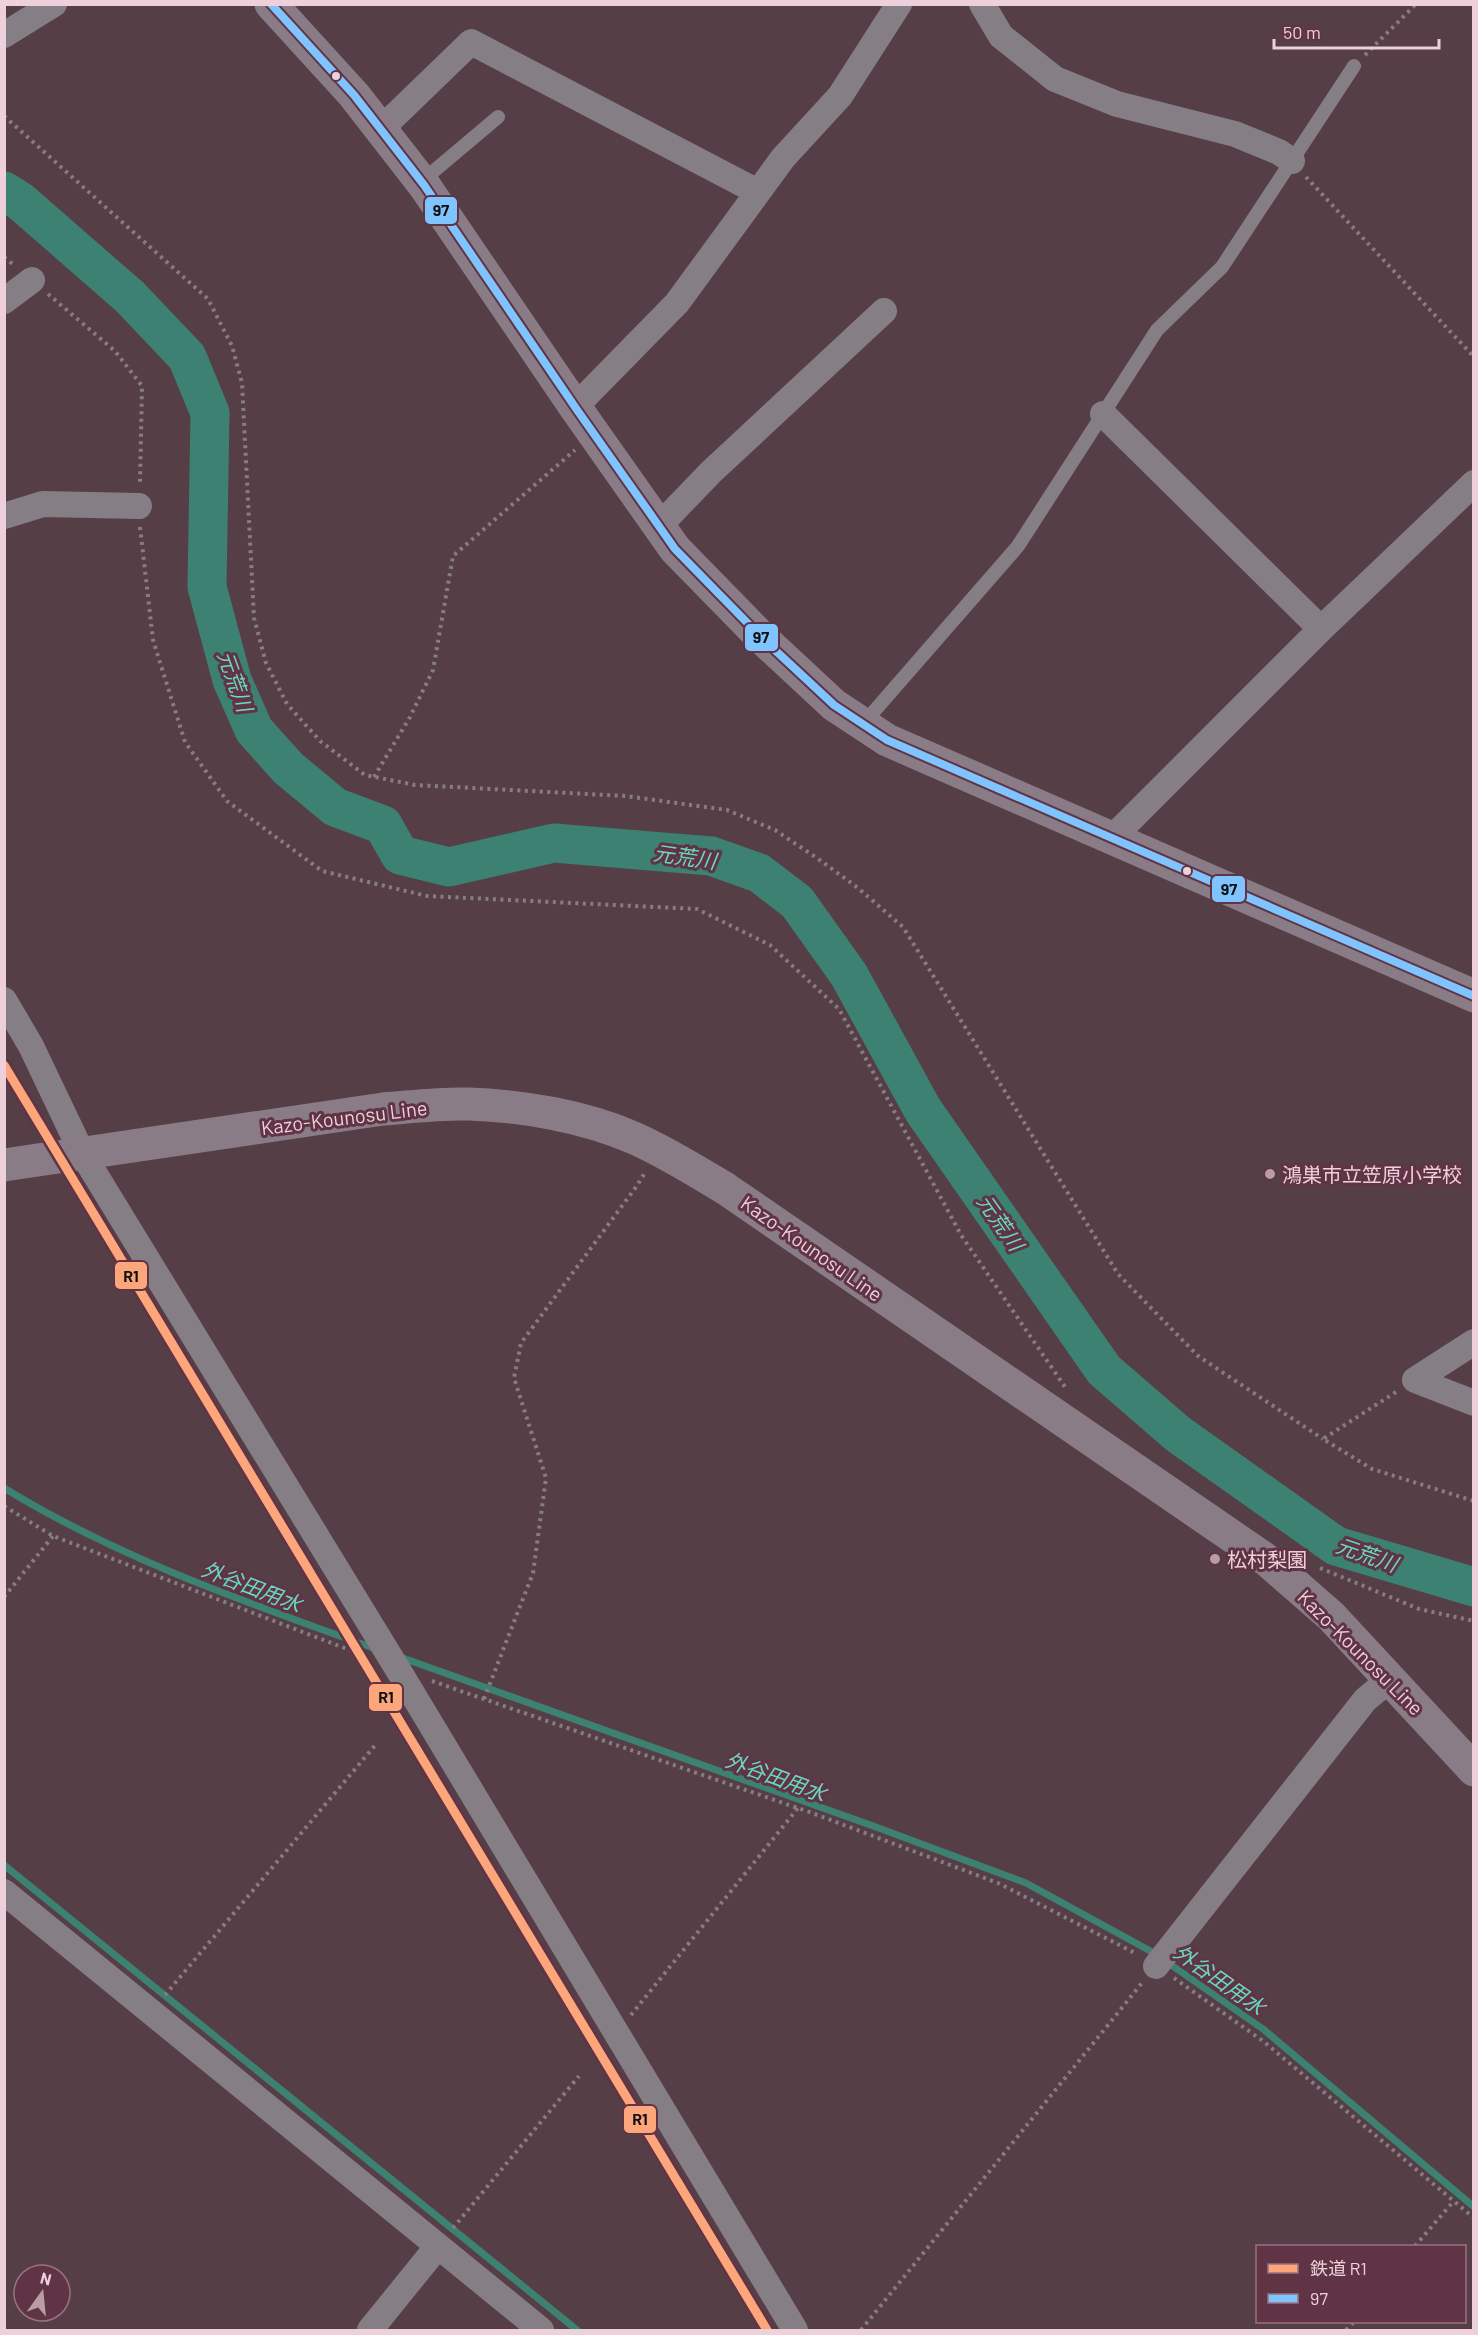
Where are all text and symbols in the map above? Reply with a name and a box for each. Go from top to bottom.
scale bar [1274,12,1439,50]
text: 50 m [1283,21,1321,43]
unlabelled marker [330,70,342,82]
line badge: 97 [424,196,458,225]
text: 97 [433,200,449,219]
line badge: 97 [744,623,779,652]
text: 97 [753,627,769,646]
water label: 元荒川 [213,647,259,717]
water label: 元荒川 [652,839,720,873]
unlabelled marker [1181,865,1193,877]
line badge: 97 [1211,875,1246,903]
text: 97 [1221,879,1237,898]
street label: Kazo-Kounosu Line [260,1095,428,1139]
place label: 鴻巣市立笠原小学校 [1282,1162,1462,1186]
marker: 鴻巣市立笠原小学校 [1263,1167,1277,1181]
water label: 元荒川 [973,1189,1030,1257]
street label: Kazo-Kounosu Line [737,1190,887,1306]
line badge: R1 [114,1261,148,1290]
text: R1 [123,1266,139,1285]
water label: 元荒川 [1333,1532,1403,1577]
place label: 松村梨園 [1227,1547,1307,1571]
marker: 松村梨園 [1208,1552,1222,1566]
water label: 外谷田用水 [199,1556,307,1617]
street label: Kazo-Kounosu Line [1293,1584,1429,1720]
line badge: R1 [368,1683,403,1712]
text: R1 [378,1687,394,1706]
water label: 外谷田用水 [722,1746,831,1806]
water label: 外谷田用水 [1170,1939,1272,2020]
line badge: R1 [623,2105,657,2134]
text: R1 [632,2109,648,2128]
legend [1256,2245,1466,2323]
text: 鉄道 R1 [1310,2257,1367,2279]
north arrow [12,2263,72,2323]
text: N [38,2267,54,2289]
text: 97 [1310,2287,1328,2309]

